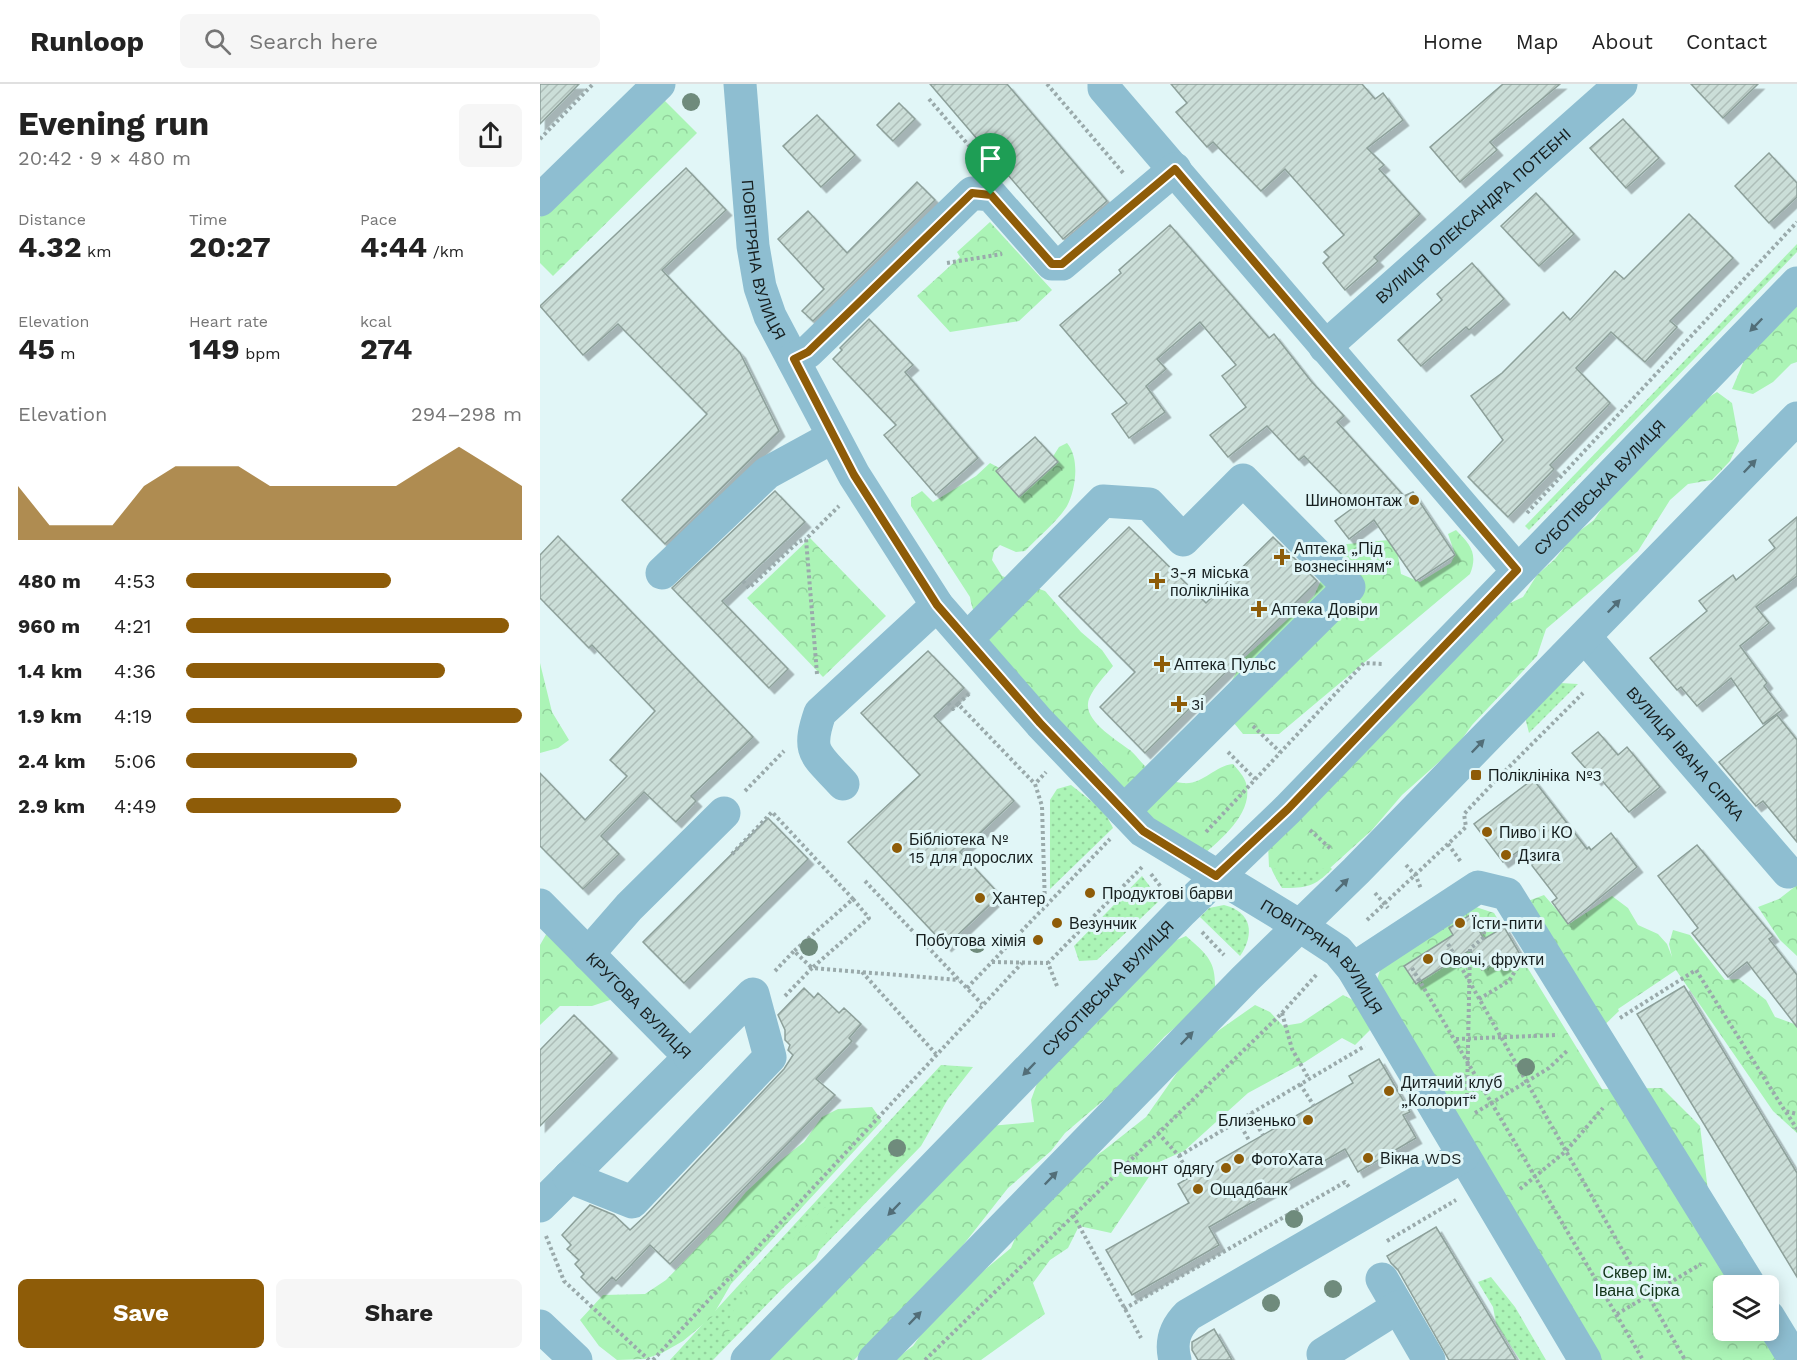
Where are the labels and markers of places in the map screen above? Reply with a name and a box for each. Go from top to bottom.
pin [965,133,1016,195]
place label: Шиномонтаж [1305,491,1402,510]
marker: Шиномонтаж [1407,493,1421,507]
place label: Аптека „Під вознесінням“ [1294,539,1392,576]
marker: Аптека „Під вознесінням“ [1275,550,1289,564]
place label: 3-я міська поліклініка [1170,563,1249,600]
marker: 3-я міська поліклініка [1148,572,1166,590]
place label: Аптека Довіри [1271,600,1378,619]
marker: Аптека Довіри [1252,602,1266,616]
place label: Аптека Пульс [1174,655,1276,674]
marker: Аптека Пульс [1155,657,1169,671]
place label: 3і [1191,695,1204,714]
marker: 3і [1172,697,1186,711]
place label: Поліклініка №3 [1488,766,1602,785]
marker: Поліклініка №3 [1469,768,1483,782]
place label: Пиво і КО [1499,823,1573,842]
marker: Пиво і КО [1480,825,1494,839]
place label: Бібліотека № 15 для дорослих [909,830,1033,867]
marker: Бібліотека № 15 для дорослих [890,841,904,855]
place label: Дзига [1518,846,1560,865]
marker: Дзига [1499,848,1513,862]
place label: Продуктові барви [1102,884,1233,903]
marker: Продуктові барви [1083,886,1097,900]
place label: Хантер [992,889,1045,908]
marker: Хантер [973,891,987,905]
place label: Везунчик [1069,914,1137,933]
place label: Їсти-пити [1472,914,1543,933]
marker: Везунчик [1050,916,1064,930]
marker: Їсти-пити [1453,916,1467,930]
place label: Побутова хімія [915,931,1026,950]
marker: Побутова хімія [1031,933,1045,947]
place label: Овочі, фрукти [1440,950,1544,969]
marker: Овочі, фрукти [1421,952,1435,966]
place label: Дитячий клуб „Колорит“ [1401,1073,1502,1110]
marker: Дитячий клуб „Колорит“ [1382,1084,1396,1098]
place label: Близенько [1218,1111,1296,1130]
marker: Близенько [1301,1113,1315,1127]
place label: Вікна WDS [1380,1149,1462,1168]
place label: ФотоХата [1251,1150,1323,1169]
marker: Вікна WDS [1361,1151,1375,1165]
marker: ФотоХата [1232,1152,1246,1166]
place label: Ремонт одягу [1113,1159,1214,1178]
marker: Ремонт одягу [1219,1161,1233,1175]
place label: Ощадбанк [1210,1180,1288,1199]
marker: Ощадбанк [1191,1182,1205,1196]

